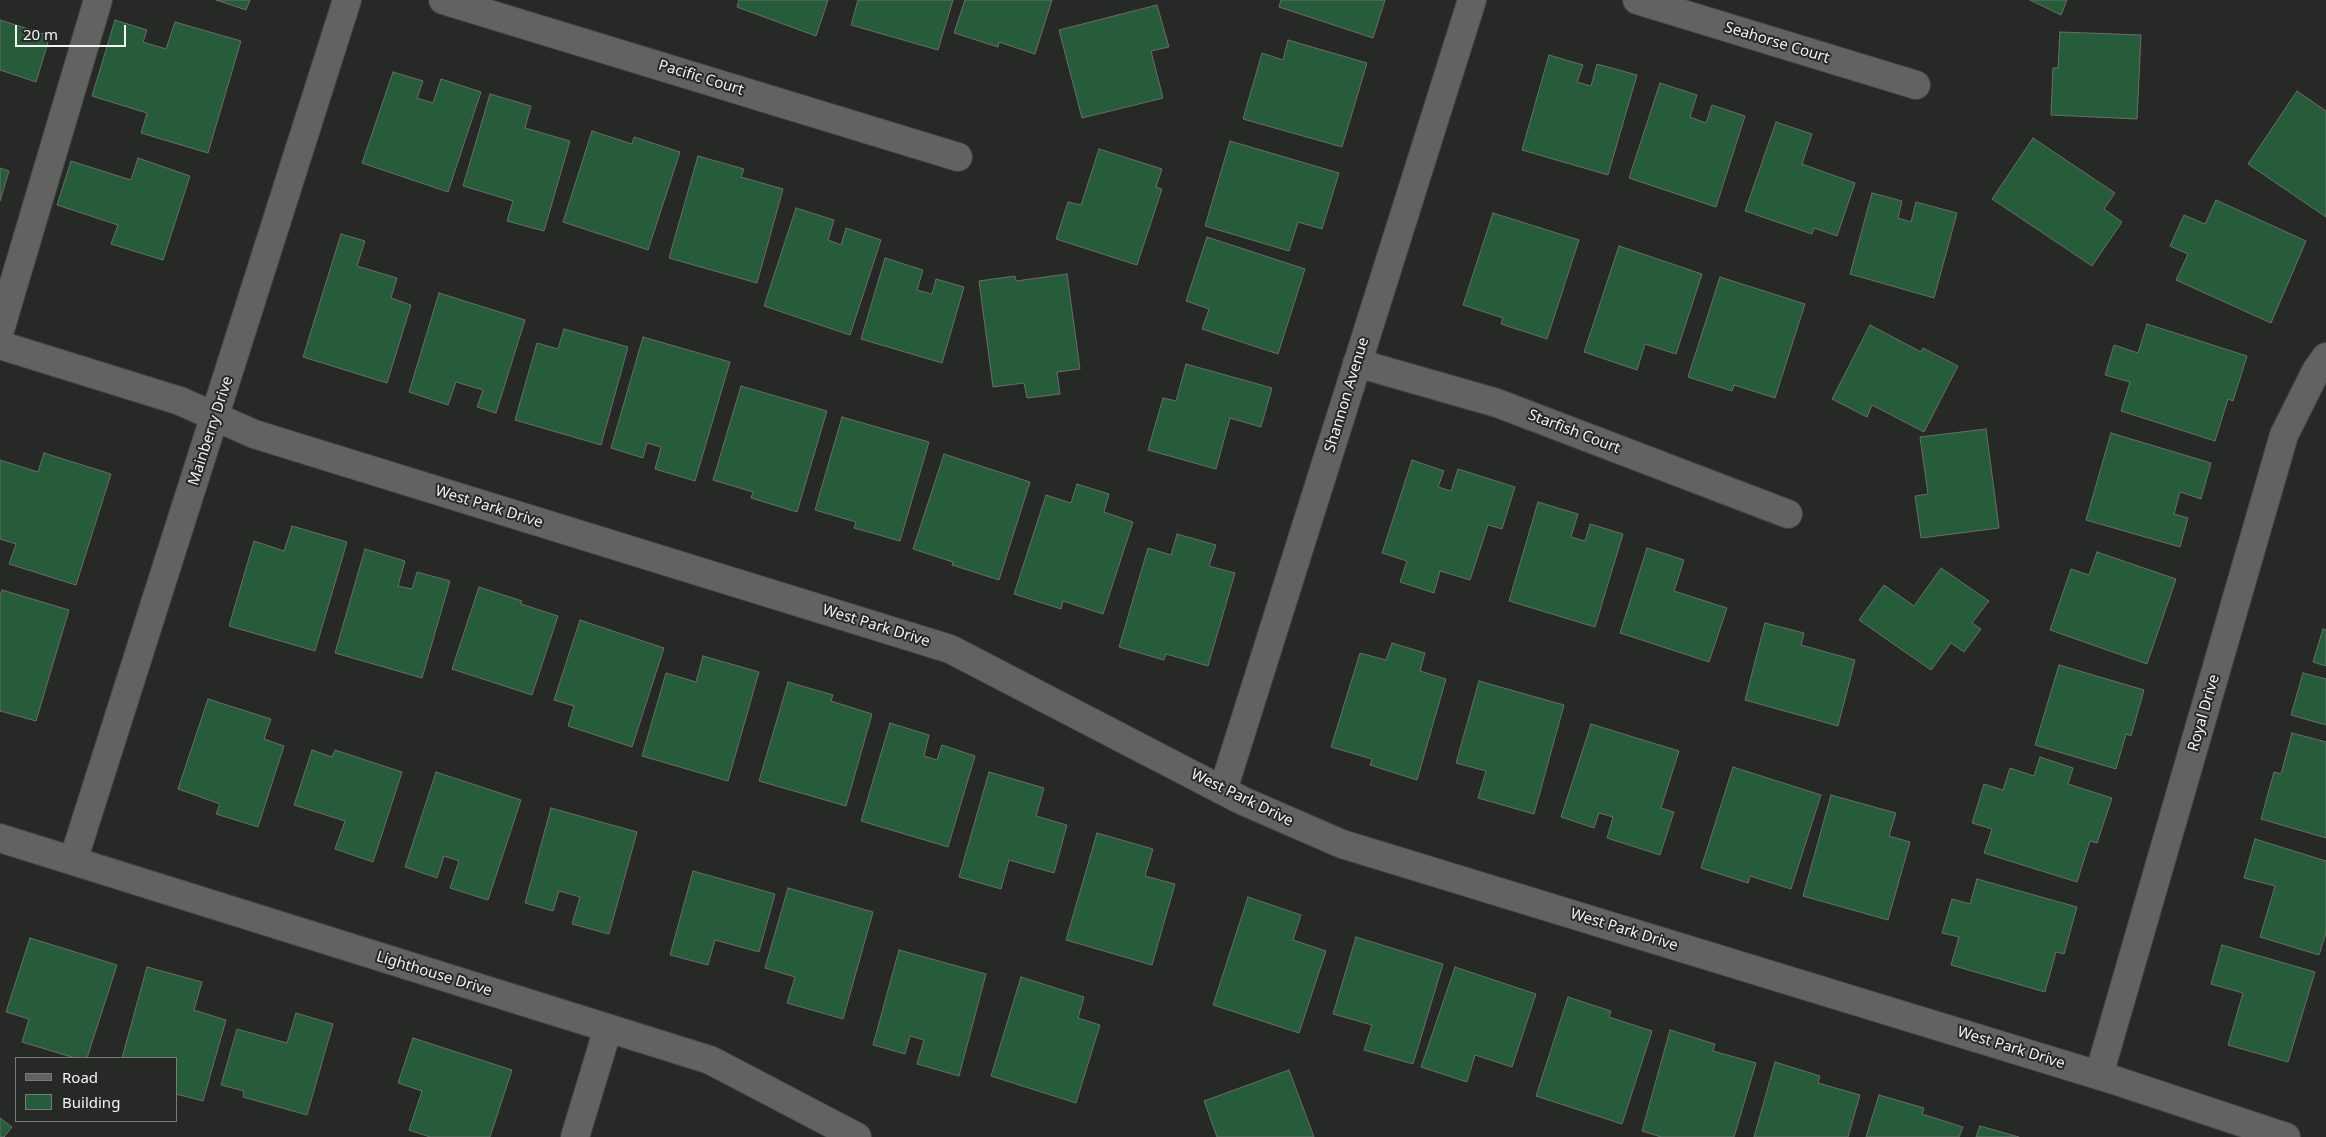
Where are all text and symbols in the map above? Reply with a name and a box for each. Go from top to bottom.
scale bar [18,15,129,47]
street label: Seahorse Court [1722,19,1832,67]
text: 20 m [23,24,58,44]
street label: Pacific Court [656,57,746,99]
street label: Shannon Avenue [1321,335,1373,455]
street label: Mainberry Drive [185,374,237,488]
street label: Starfish Court [1525,406,1623,458]
street label: West Park Drive [433,482,545,532]
street label: West Park Drive [820,601,932,651]
street label: Royal Drive [2184,673,2224,753]
street label: West Park Drive [1188,766,1296,830]
street label: West Park Drive [1568,905,1680,955]
street label: Lighthouse Drive [374,948,494,1000]
street label: West Park Drive [1955,1023,2067,1073]
legend [15,1057,178,1122]
text: Road [62,1067,98,1087]
text: Building [62,1092,120,1112]

